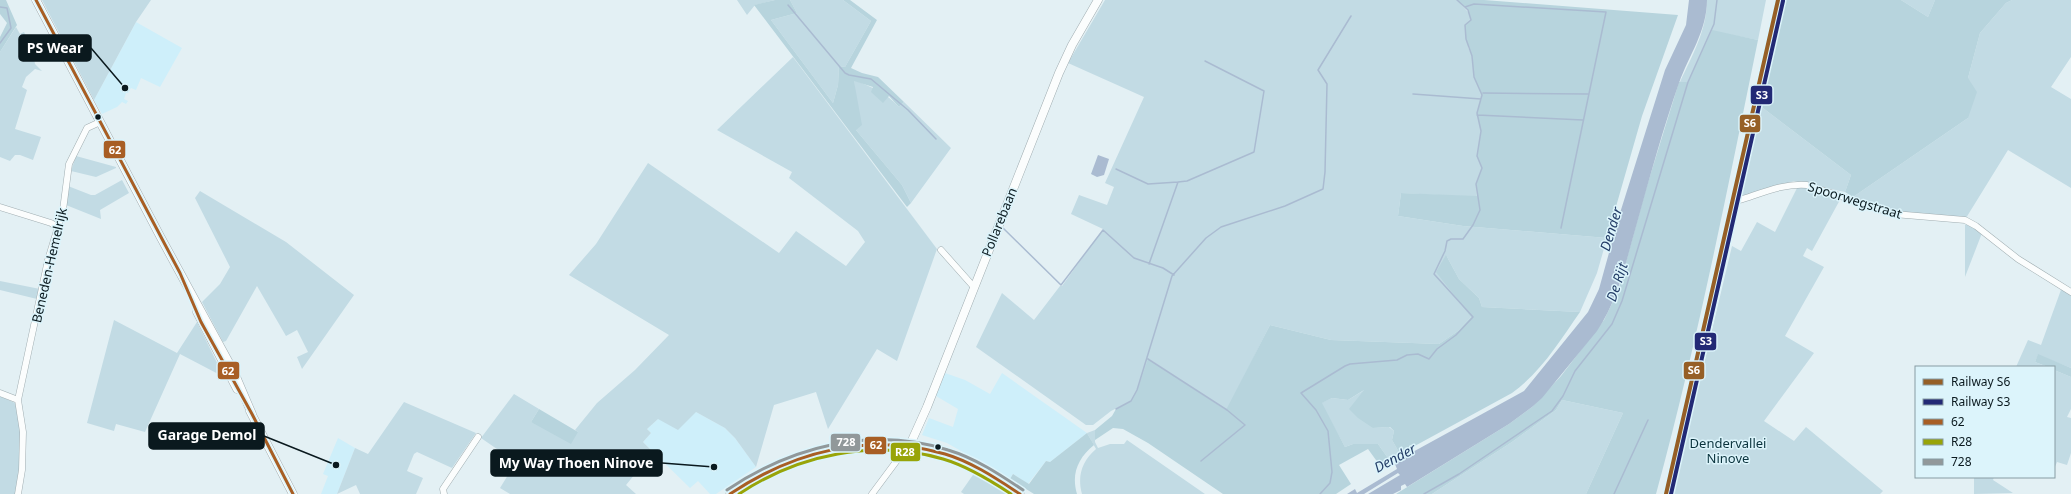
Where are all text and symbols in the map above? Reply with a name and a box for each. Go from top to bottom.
callout: PS Wear [19,35,91,61]
text: PS Wear [27,38,84,57]
line badge: S3 [1750,85,1773,105]
text: S3 [1756,87,1768,102]
unlabelled marker [93,112,103,122]
line badge: S6 [1739,114,1761,133]
text: S6 [1744,115,1756,130]
line badge: 62 [103,140,126,159]
text: 62 [109,142,121,157]
street label: Spoorwegstraat [1806,177,1904,223]
street label: Pollarebaan [977,185,1021,259]
water label: Dender [1595,204,1626,253]
street label: Beneden-Hemelrijk [27,206,71,324]
water label: De Rijt [1601,259,1632,304]
line badge: S3 [1694,332,1717,351]
text: S3 [1700,333,1712,348]
line badge: 62 [217,361,240,380]
line badge: S6 [1683,361,1705,380]
text: S6 [1688,362,1700,377]
text: 62 [222,363,234,378]
legend [1915,366,2055,478]
text: Railway S6 [1951,373,2010,390]
text: Railway S3 [1951,393,2010,410]
text: 62 [1951,413,1965,430]
callout: Garage Demol [149,423,264,449]
text: Garage Demol [158,425,256,444]
line badge: 728 [830,433,861,452]
text: R28 [1951,433,1972,450]
text: 728 [837,434,855,449]
park label: Dendervallei Ninove [1690,434,1766,467]
line badge: 62 [864,436,887,455]
text: 62 [870,437,882,452]
water label: Dender [1370,438,1420,477]
line badge: R28 [890,442,921,462]
unlabelled marker [933,442,943,452]
text: R28 [895,444,915,459]
callout: My Way Thoen Ninove [491,450,662,476]
text: My Way Thoen Ninove [499,453,653,472]
text: 728 [1951,453,1972,470]

